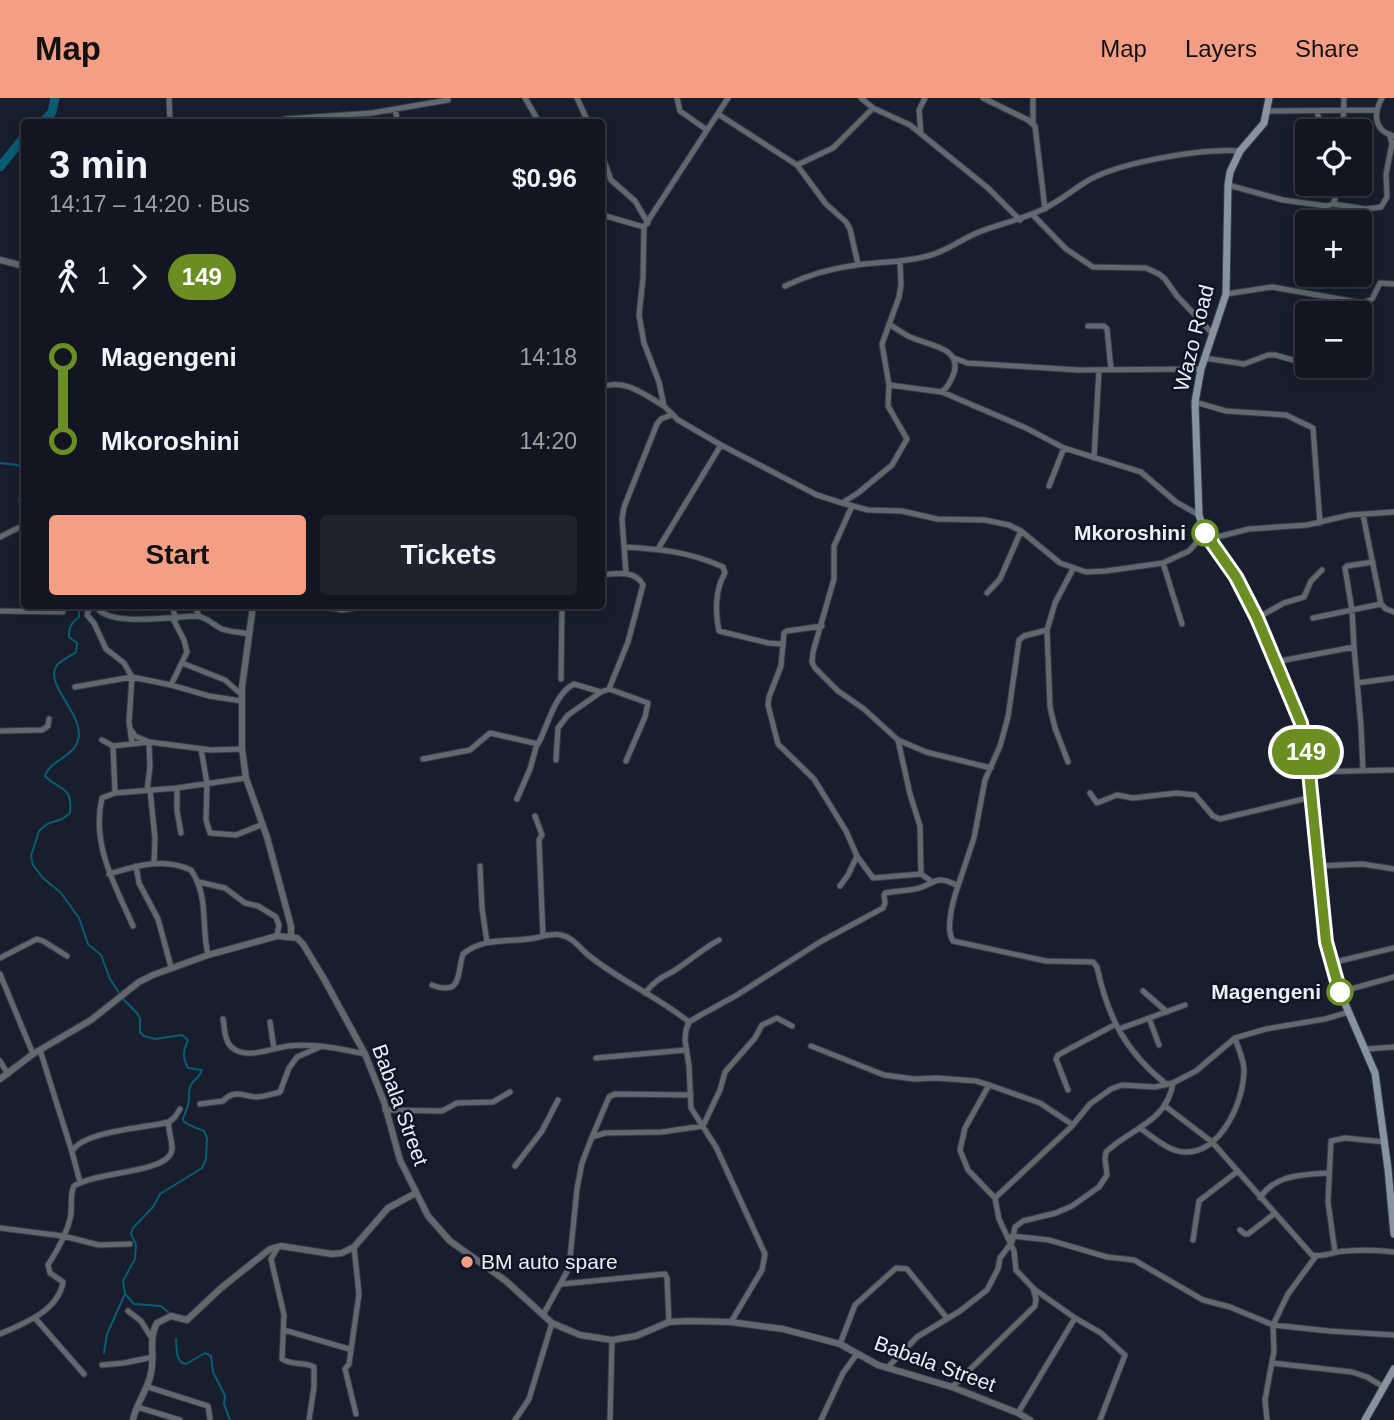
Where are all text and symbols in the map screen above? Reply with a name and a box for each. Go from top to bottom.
text: Map [35,30,101,67]
text: Map [1100,35,1147,62]
text: Layers [1185,35,1257,62]
text: Share [1295,35,1359,62]
map controls [1295,119,1372,378]
button: locate [1295,119,1372,196]
text: 3 min [49,144,148,186]
text: $0.96 [512,163,577,193]
text: 14:17 – 14:20 · Bus [49,191,250,217]
button: + [1295,210,1372,287]
icon: walk [49,258,87,296]
icon: forward [120,258,158,296]
text: 1 [97,263,110,289]
text: 149 [182,263,222,290]
street label: Wazo Road [1169,282,1218,394]
button: − [1295,301,1372,378]
text: Magengeni [101,342,237,372]
text: 14:18 [519,344,577,370]
text: Mkoroshini [101,426,240,456]
text: 14:20 [519,428,577,454]
button: Start [49,515,306,595]
button: Tickets [320,515,577,595]
marker: Mkoroshini [1192,520,1218,546]
place label: Mkoroshini [1074,521,1186,544]
line badge: 149 [1266,729,1346,775]
text: 149 [1286,738,1326,765]
marker: Magengeni [1327,979,1353,1005]
place label: Magengeni [1211,980,1321,1003]
street label: Babala Street [368,1041,433,1169]
place label: BM auto spare [481,1250,618,1273]
marker: BM auto spare [459,1254,475,1270]
street label: Babala Street [871,1331,999,1396]

